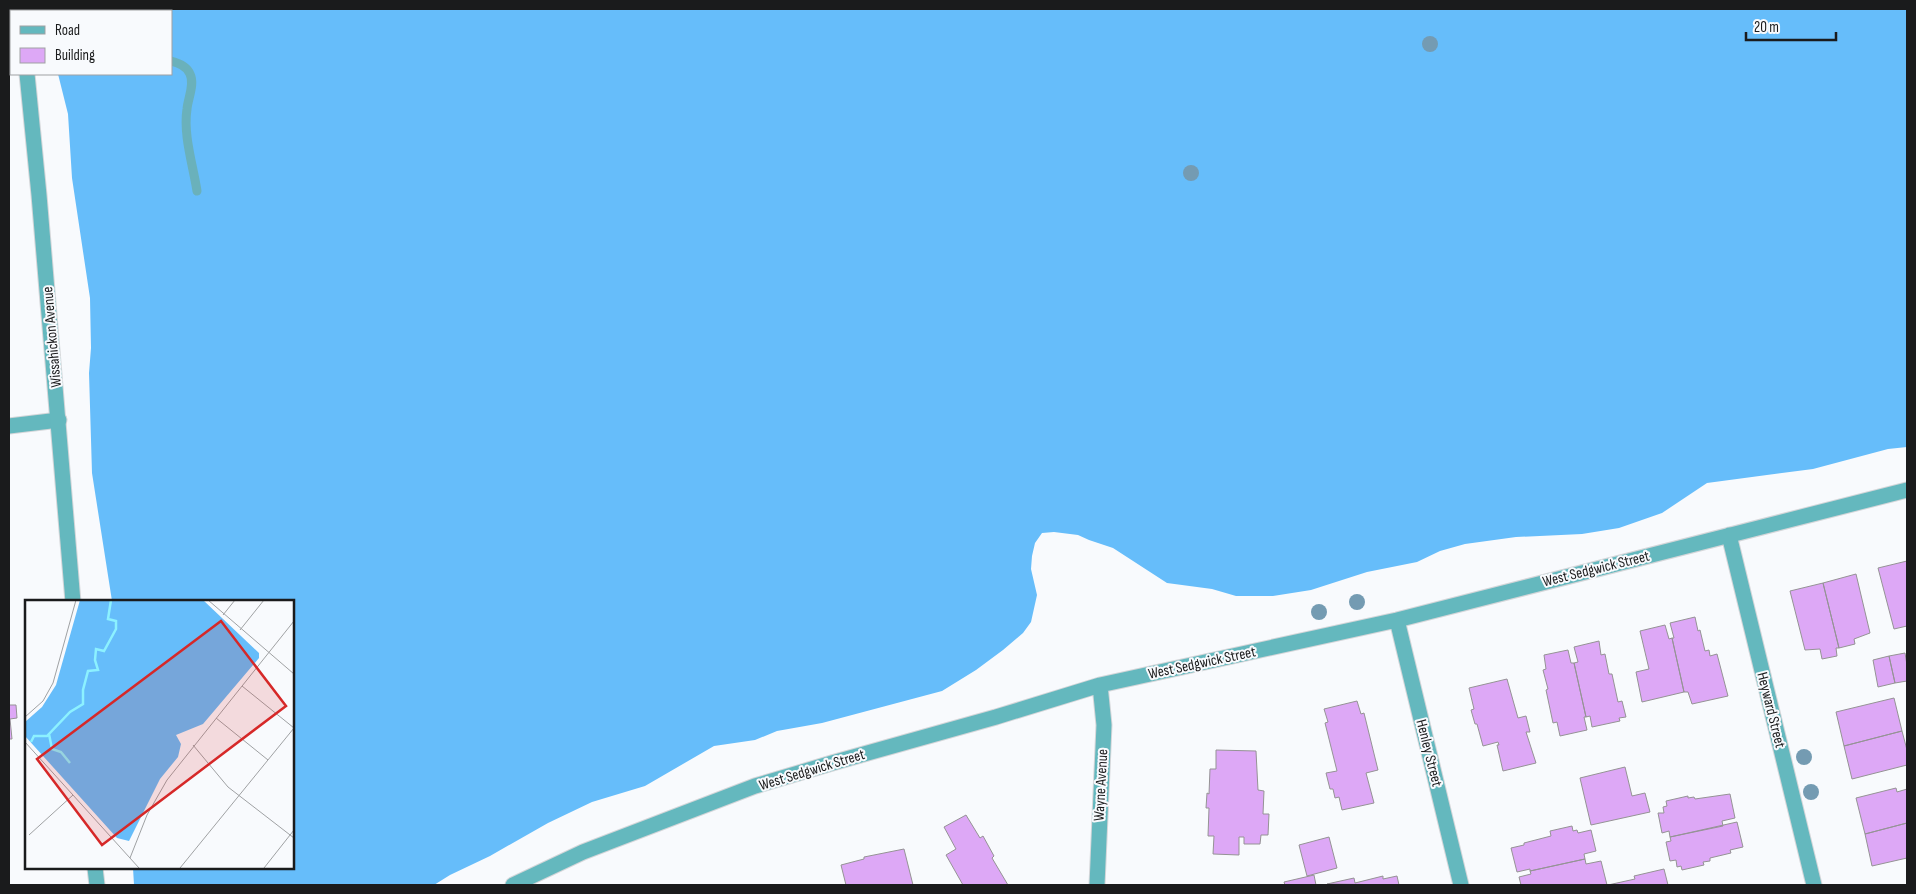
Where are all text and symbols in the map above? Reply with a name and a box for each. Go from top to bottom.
legend [10,10,172,75]
scale bar [1746,10,1836,42]
text: 20 m [1754,18,1779,37]
text: Road [55,21,80,40]
text: Building [55,46,95,65]
street label: Wissahickon Avenue [38,286,66,388]
street label: West Sedgwick Street [1541,546,1652,591]
inset map [25,600,294,869]
street label: West Sedgwick Street [1147,642,1258,684]
street label: Heyward Street [1752,670,1790,750]
street label: Henley Street [1411,717,1447,789]
street label: West Sedgwick Street [757,745,868,795]
street label: Wayne Avenue [1090,748,1112,822]

